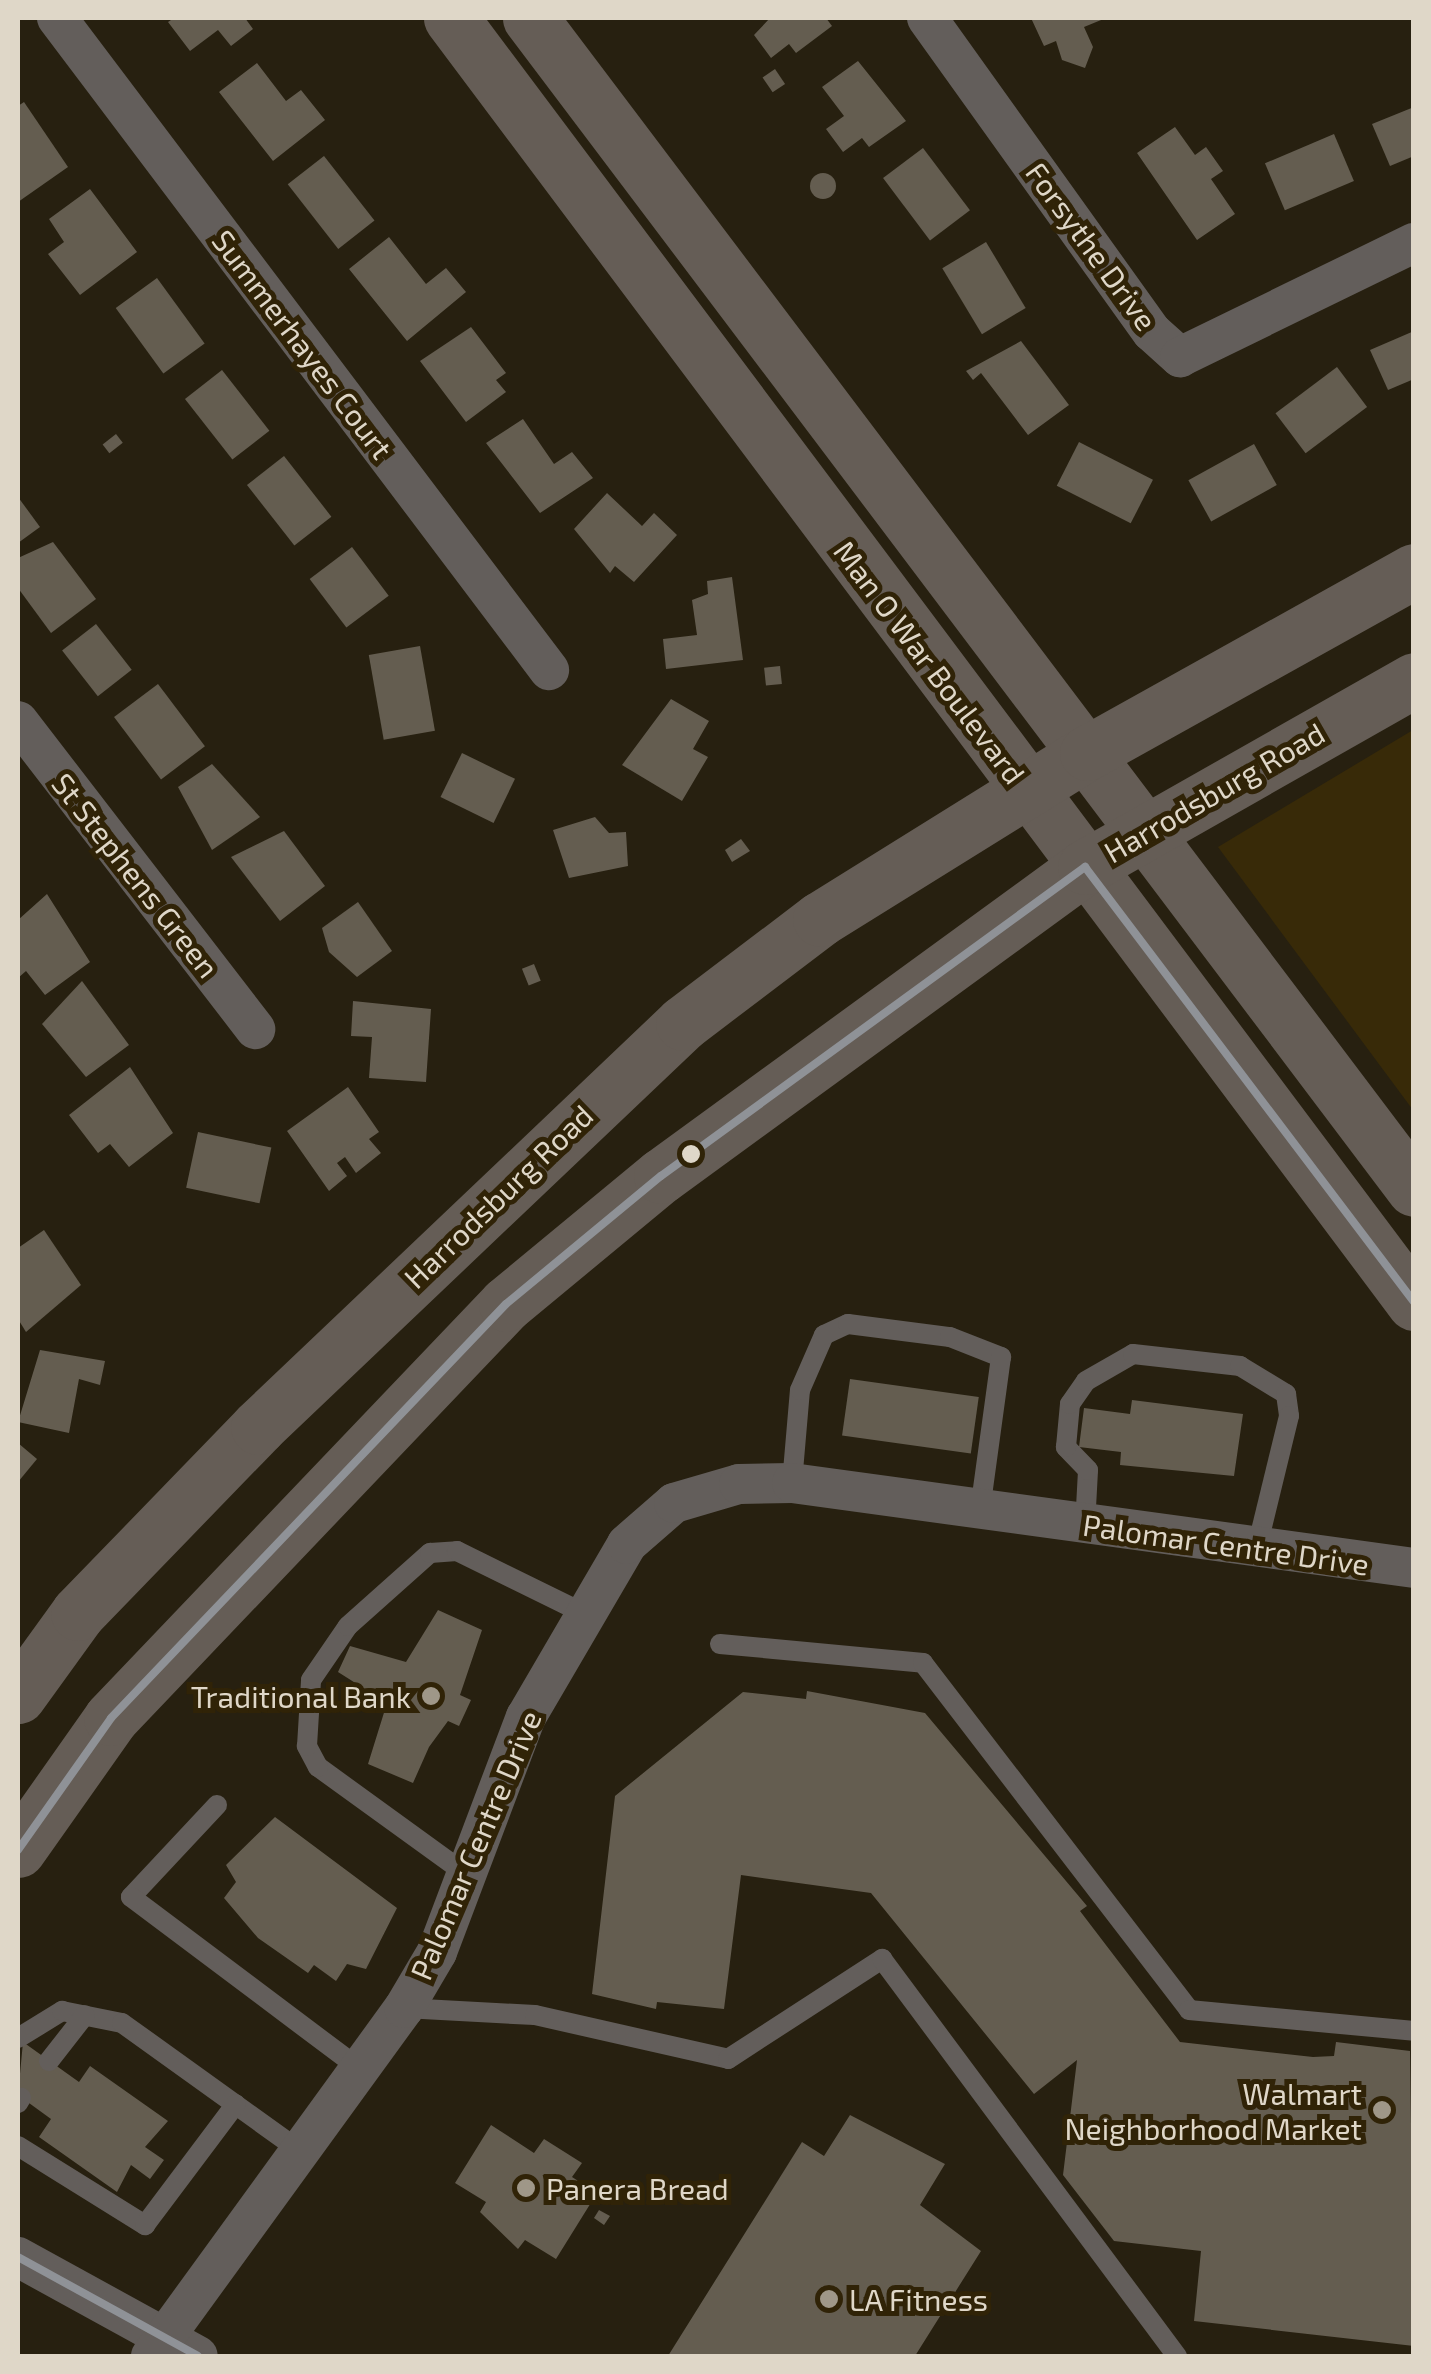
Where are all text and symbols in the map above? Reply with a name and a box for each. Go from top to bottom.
street label: Forsythe Drive [1019,155,1165,337]
street label: Summerhayes Court [205,223,401,465]
street label: Man O War Boulevard [827,533,1033,791]
street label: Harrodsburg Road [1097,714,1331,870]
street label: St Stephens Green [45,766,227,984]
street label: Harrodsburg Road [396,1097,600,1295]
unlabelled marker [681,1144,701,1164]
street label: Palomar Centre Drive [1080,1506,1372,1582]
place label: Traditional Bank [190,1678,411,1714]
marker: Traditional Bank [420,1685,442,1707]
street label: Palomar Centre Drive [402,1705,548,1985]
place label: Walmart Neighborhood Market [1064,2075,1362,2146]
marker: Walmart Neighborhood Market [1371,2099,1393,2121]
place label: Panera Bread [546,2170,729,2206]
marker: Panera Bread [515,2177,537,2199]
place label: LA Fitness [849,2281,989,2317]
marker: LA Fitness [818,2288,840,2310]

